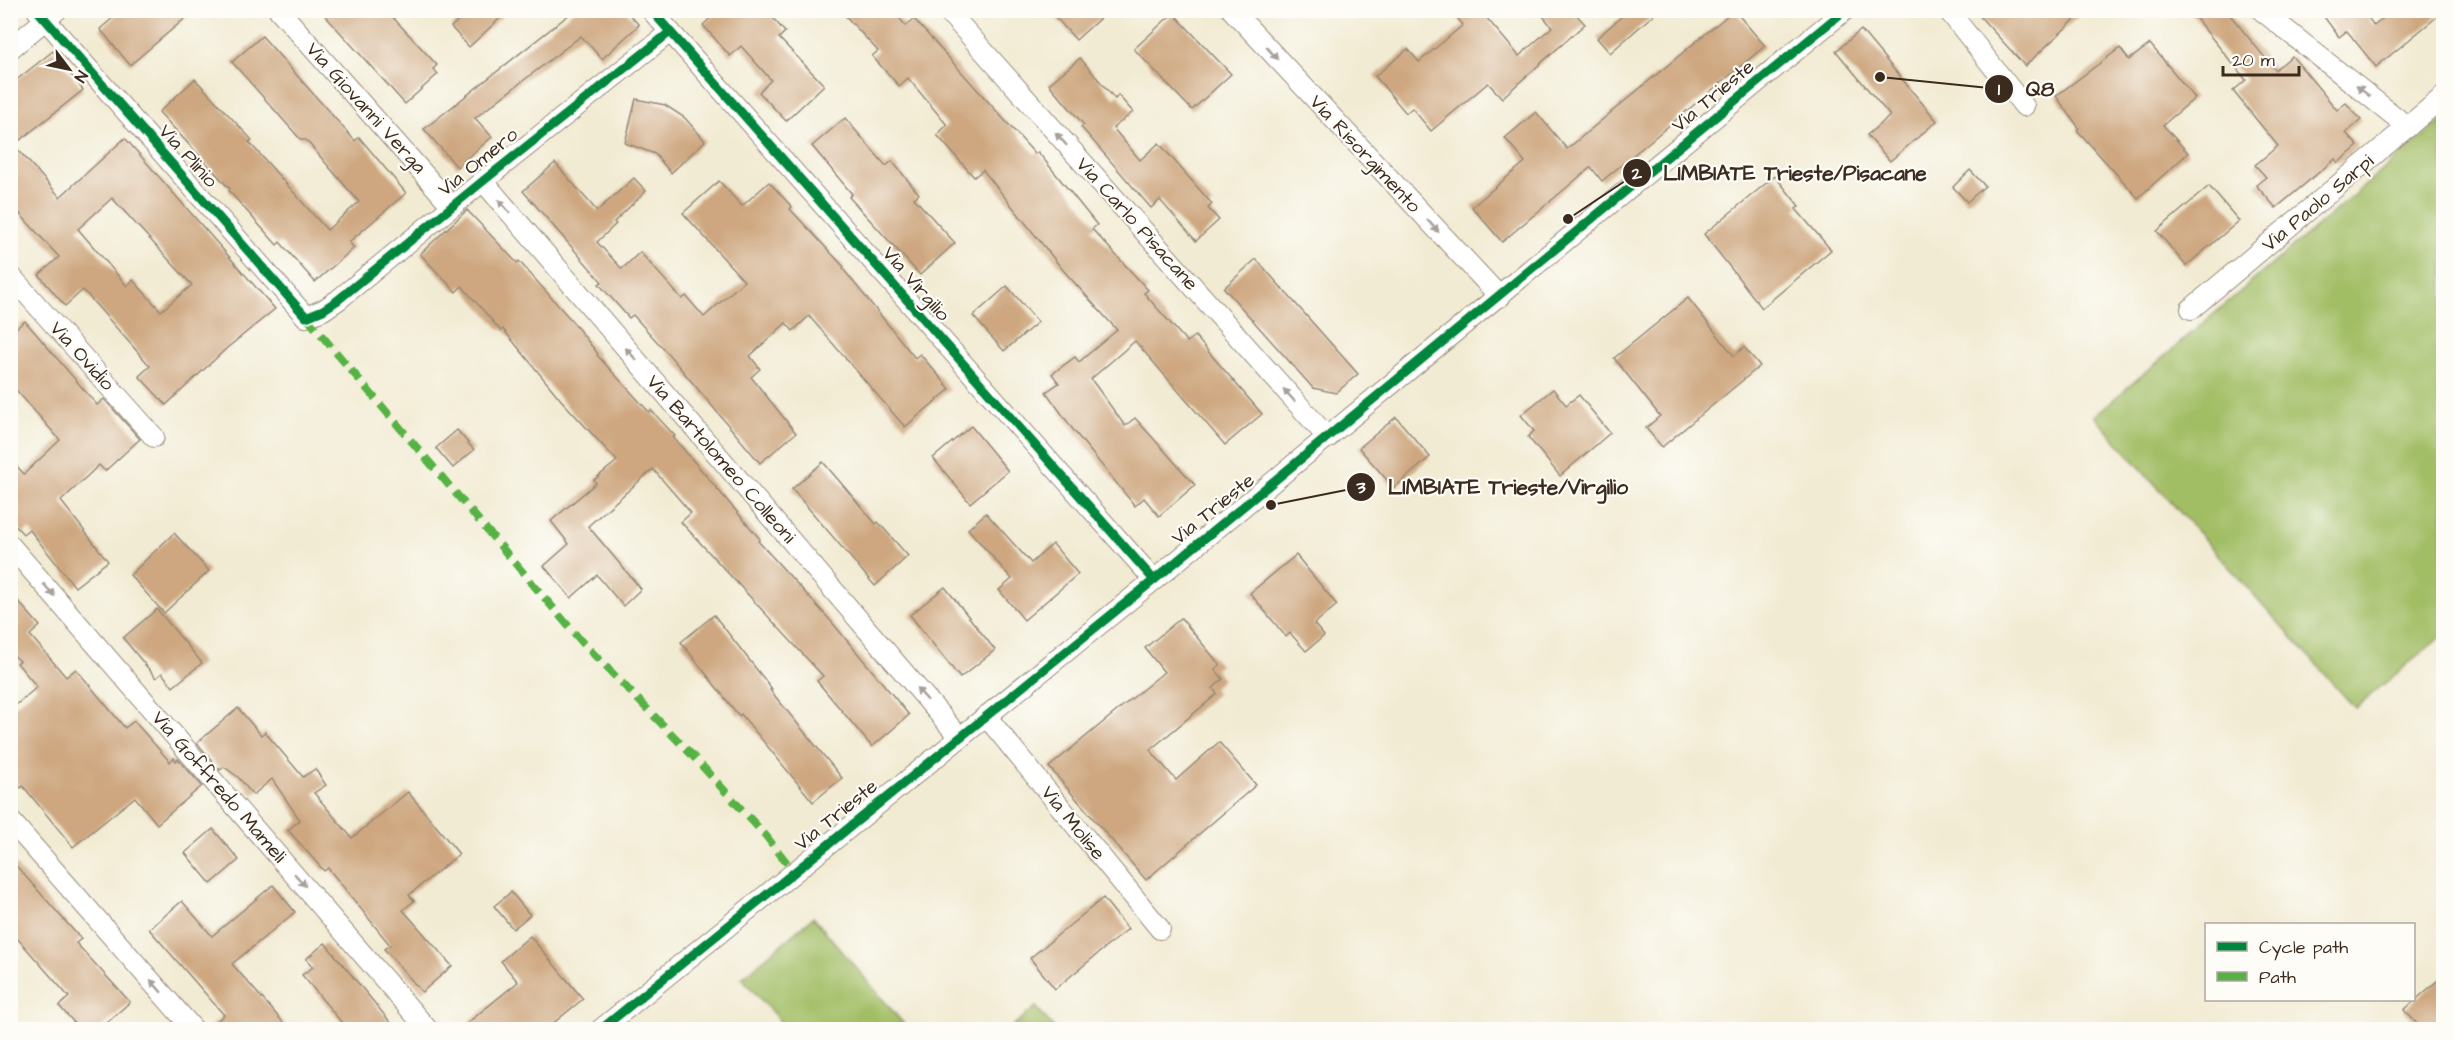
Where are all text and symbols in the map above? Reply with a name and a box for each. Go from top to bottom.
street label: Via Giovanni Verga [299,36,433,181]
north arrow [39,39,99,99]
scale bar [2223,39,2300,77]
one-way arrow [1264,46,1278,60]
text: 20 m [2232,48,2275,73]
street label: Via Trieste [1666,53,1760,139]
text: N [69,66,93,87]
callout: Q8 [1984,69,2067,108]
text: Q8 [2026,75,2055,104]
text: 1 [1998,77,2001,102]
one-way arrow [2355,85,2370,97]
street label: Via Risorgimento [1302,89,1427,220]
street label: Via Plinio [152,118,224,194]
street label: Via Omero [432,121,524,203]
one-way arrow [1055,132,1068,147]
street label: Via Paolo Sarpi [2256,148,2380,258]
street label: Via Carlo Pisacane [1069,151,1205,297]
callout: LIMBIATE Trieste/Pisacane [1622,153,1939,192]
text: LIMBIATE Trieste/Pisacane [1663,159,1927,188]
text: 2 [1631,161,1643,186]
one-way arrow [498,199,511,214]
one-way arrow [1426,219,1440,233]
street label: Via Virgilio [875,240,956,328]
street label: Via Ovidio [43,315,121,397]
one-way arrow [625,347,638,362]
street label: Via Bartolomeo Colleoni [640,369,802,549]
one-way arrow [1282,387,1296,402]
street label: Via Trieste [1165,467,1261,551]
callout: LIMBIATE Trieste/Virgilio [1346,468,1640,507]
text: LIMBIATE Trieste/Virgilio [1388,473,1628,504]
text: 3 [1355,475,1366,500]
one-way arrow [42,582,56,597]
one-way arrow [916,687,929,702]
street label: Via Goffredo Mameli [145,705,293,869]
street label: Via Trieste [788,773,884,857]
street label: Via Molise [1034,780,1112,866]
one-way arrow [293,873,306,888]
legend [2205,923,2415,1001]
text: Cycle path [2259,935,2348,961]
text: Path [2259,965,2296,990]
one-way arrow [149,978,163,993]

